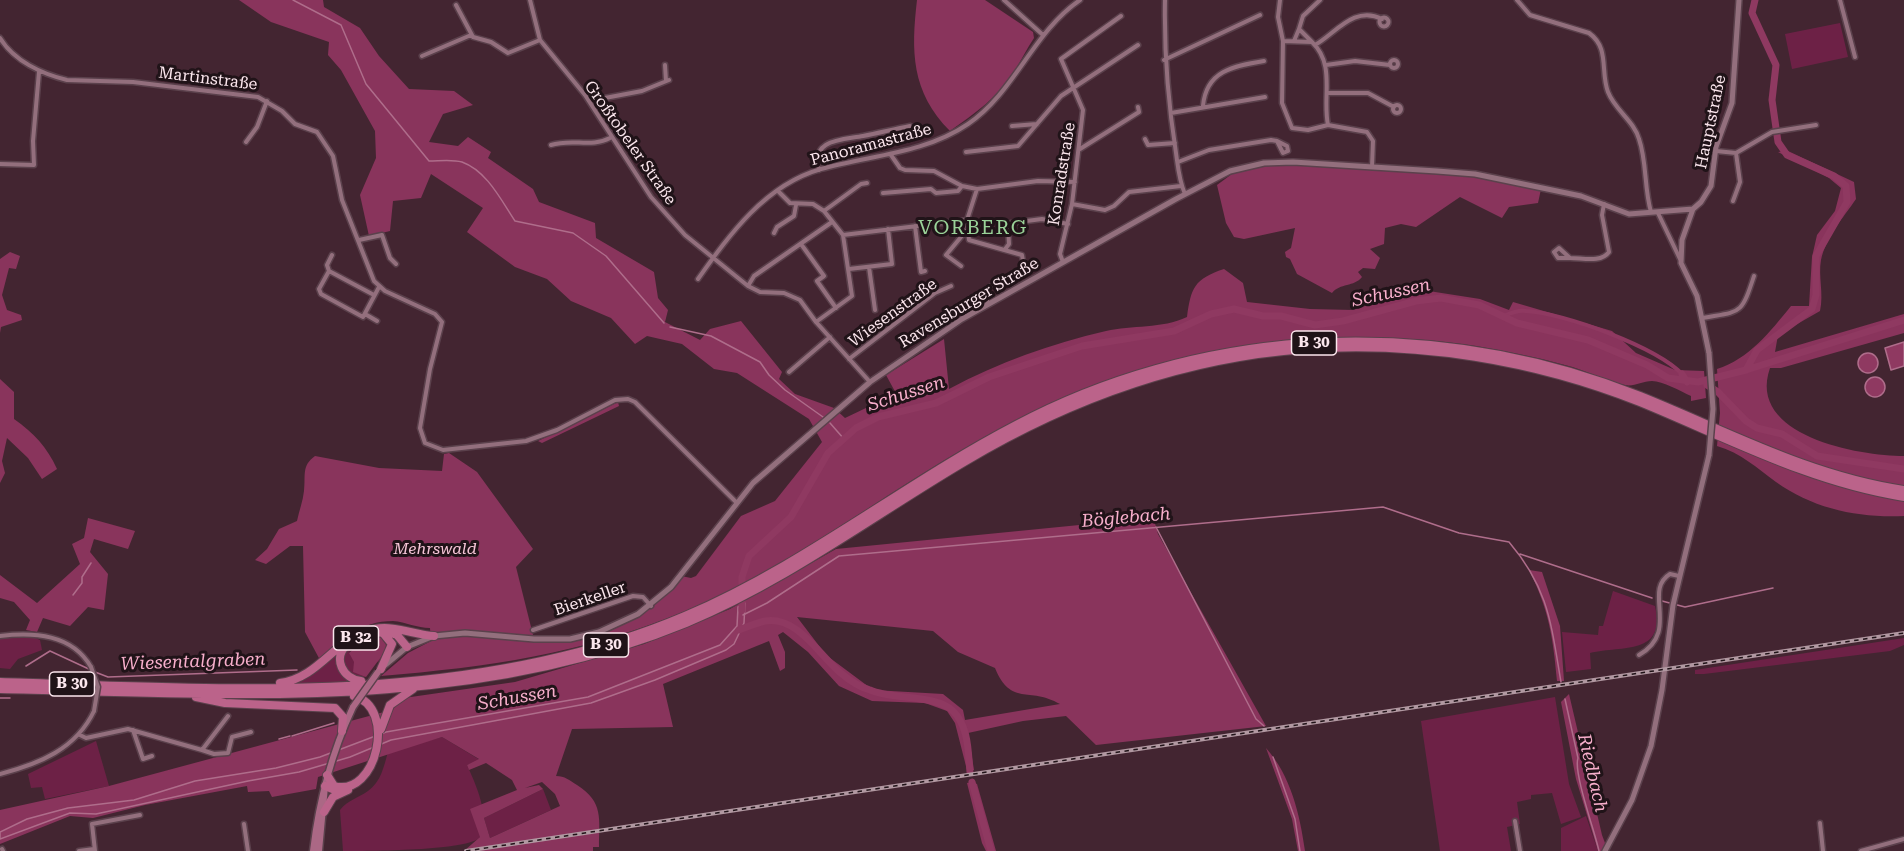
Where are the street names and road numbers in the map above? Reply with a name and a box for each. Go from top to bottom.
street label: Martinstraße [158,63,258,95]
street label: Hauptstraße [1692,73,1730,171]
street label: Großtobeler Straße [580,77,680,209]
street label: Panoramastraße [808,120,934,170]
street label: Konradstraße [1044,121,1080,227]
street label: Ravensburger Straße [896,254,1042,352]
street label: Wiesenstraße [845,275,941,351]
road number: B 30 [1292,331,1336,355]
street label: Bierkeller [552,578,628,620]
road number: B 32 [334,626,378,650]
road number: B 30 [584,633,628,657]
road number: B 30 [50,672,94,696]

